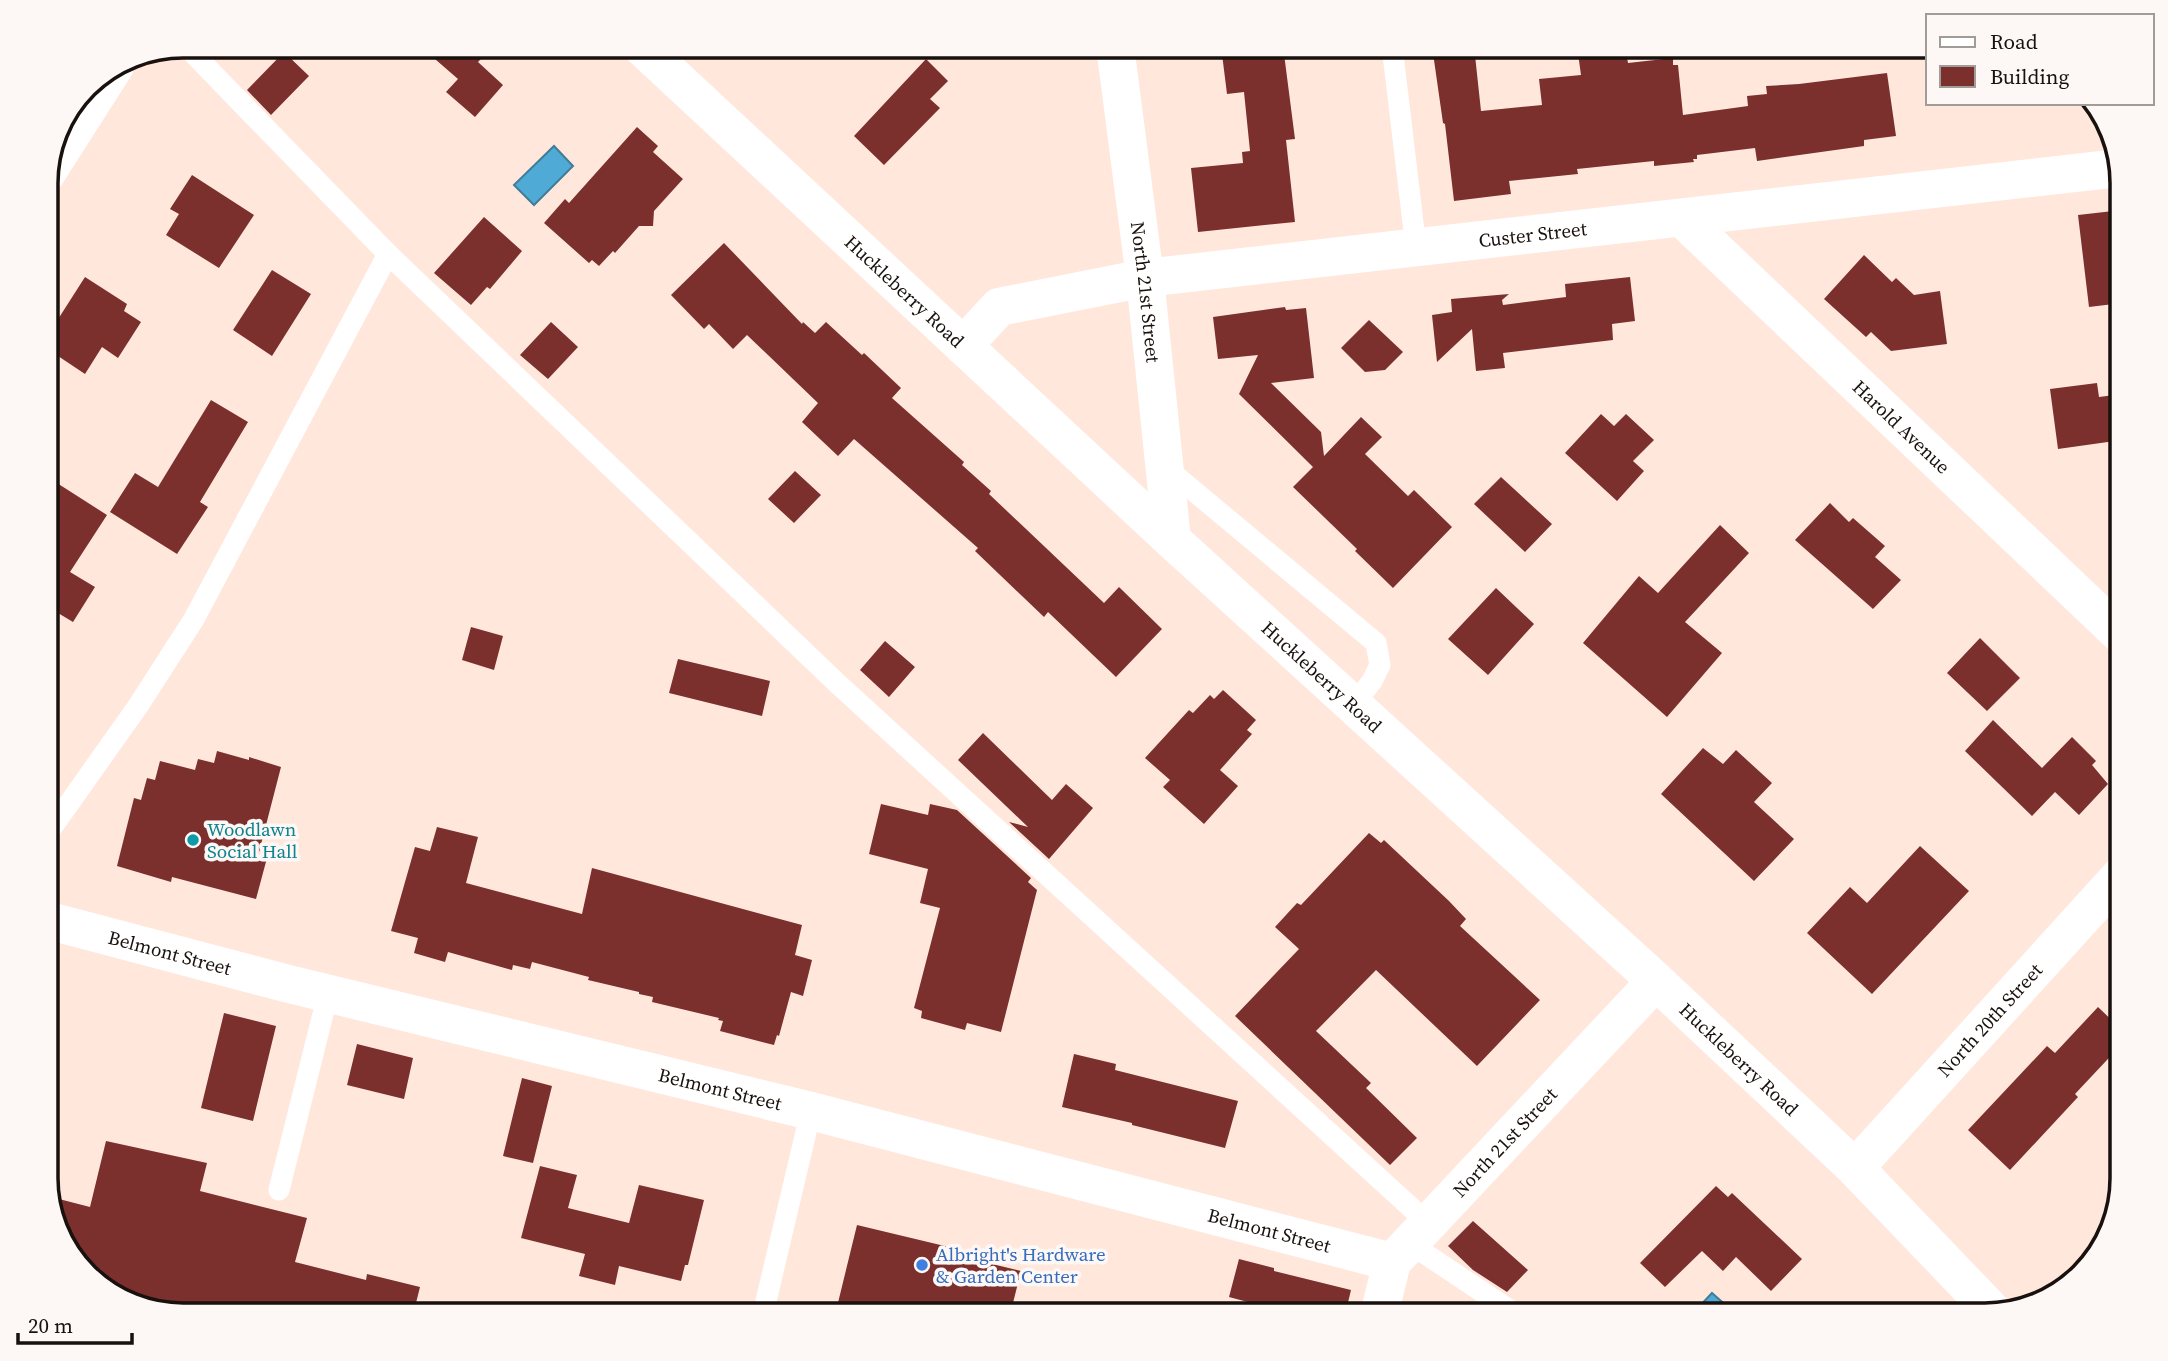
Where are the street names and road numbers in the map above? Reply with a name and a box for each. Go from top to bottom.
street label: Custer Street [1477,215,1589,253]
street label: North 21st Street [1125,220,1167,365]
street label: Huckleberry Road [839,229,970,353]
street label: Harold Avenue [1847,374,1956,479]
street label: Huckleberry Road [1256,615,1388,738]
street label: Belmont Street [106,924,235,981]
street label: North 20th Street [1931,957,2048,1082]
street label: Huckleberry Road [1674,997,1804,1122]
street label: Belmont Street [656,1061,785,1117]
street label: North 21st Street [1447,1081,1563,1203]
street label: Belmont Street [1205,1202,1334,1259]

